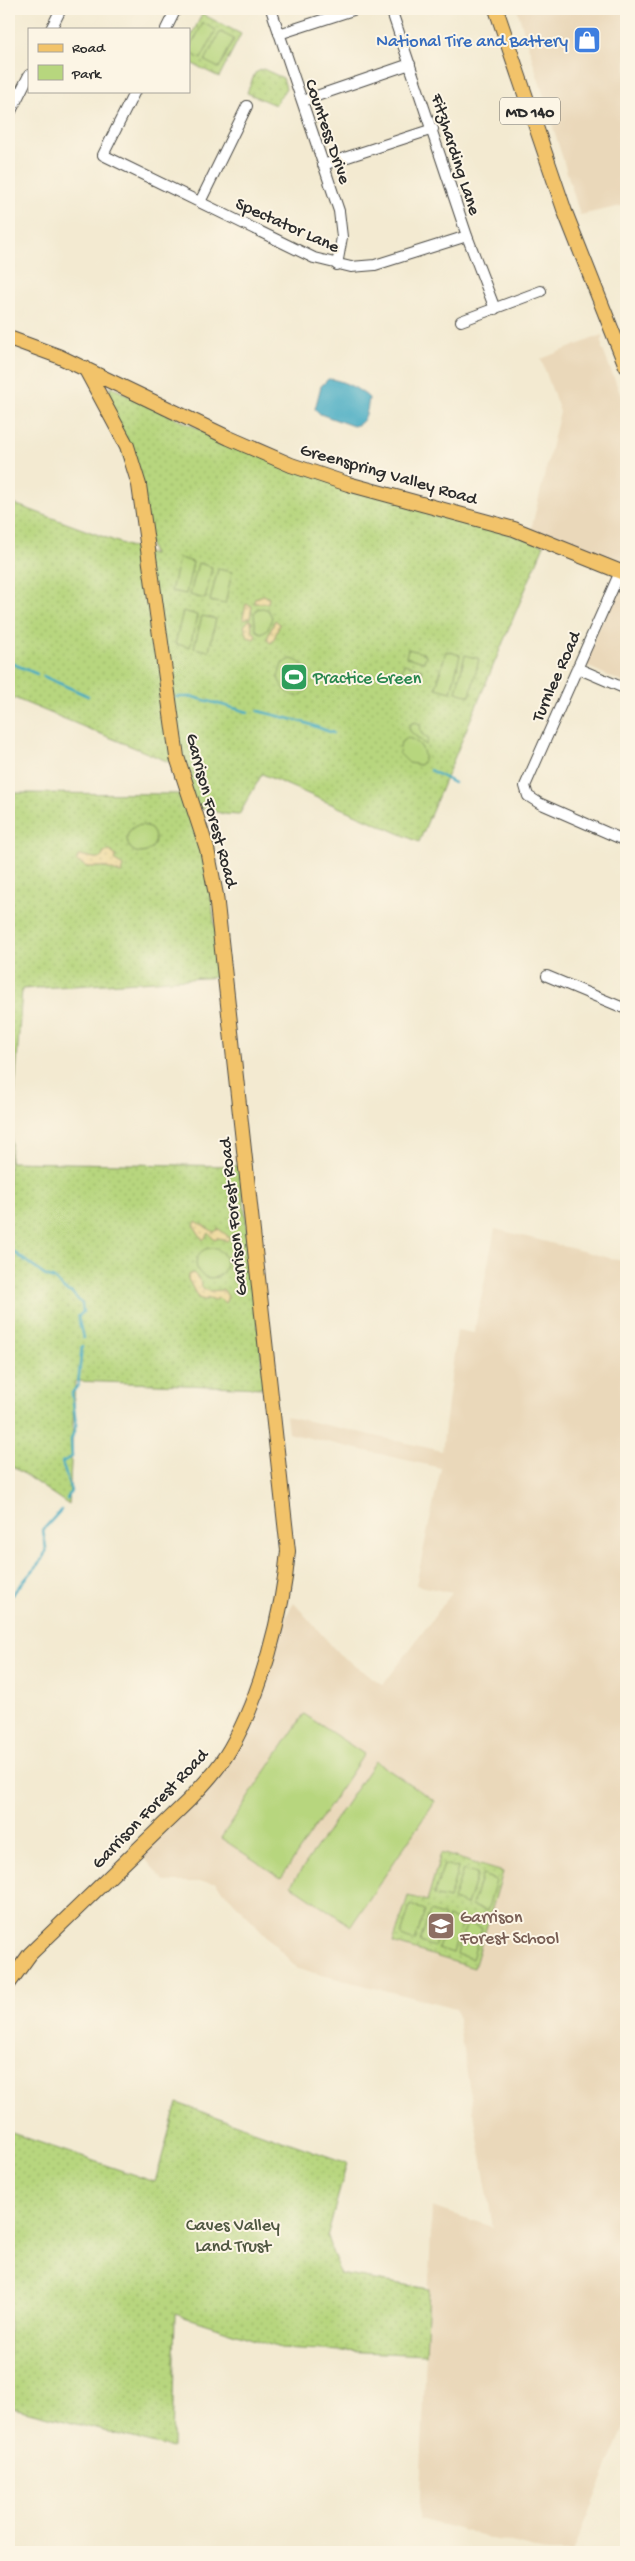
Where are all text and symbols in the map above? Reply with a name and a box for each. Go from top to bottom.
shop icon: National Tire and Battery [572,25,602,55]
legend [28,28,190,92]
place label: National Tire and Battery [376,32,568,53]
text: Road [72,40,106,58]
text: Park [71,66,102,84]
street label: Countess Drive [299,77,355,188]
street label: Fitzharding Lane [425,90,484,219]
road number: MD 140 [500,98,560,124]
street label: Spectator Lane [232,194,343,259]
street label: Greenspring Valley Road [297,440,481,511]
street label: Turnlee Road [528,627,587,726]
sports icon: Practice Green [279,662,309,692]
place label: Practice Green [312,669,422,690]
street label: Garrison Forest Road [180,731,242,891]
street label: Garrison Forest Road [216,1135,253,1297]
street label: Garrison Forest Road [88,1744,214,1874]
place label: Garrison Forest School [459,1908,559,1950]
school or university icon: Garrison Forest School [426,1911,456,1941]
park label: Caves Valley Land Trust [186,2216,280,2258]

